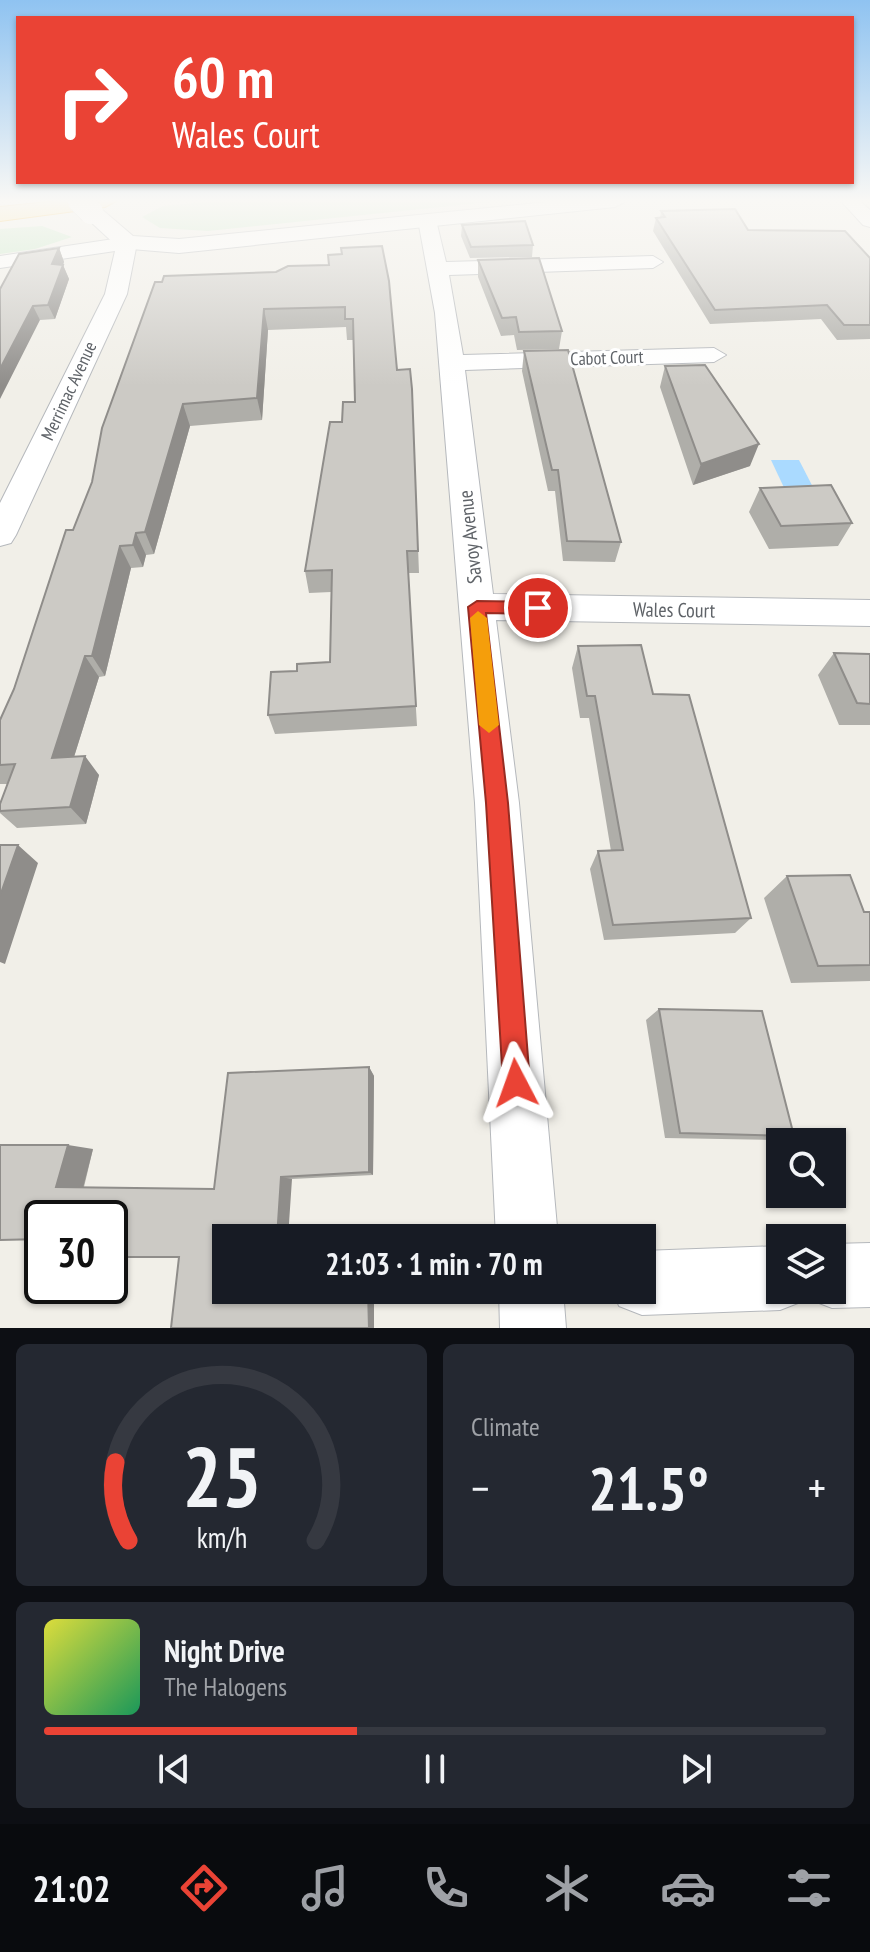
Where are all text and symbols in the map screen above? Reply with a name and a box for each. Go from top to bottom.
text: 60 m [172,41,274,113]
icon: right [40,48,144,152]
text: Wales Court [172,111,320,158]
street label: Merrimac Avenue [36,338,101,444]
street label: Cabot Court [570,345,644,370]
street label: Savoy Avenue [452,489,488,585]
pin [504,574,572,642]
icon: arrive [516,586,560,630]
street label: Wales Court [633,596,716,624]
position arrow [474,1041,558,1125]
map controls [766,1128,846,1304]
button: search [766,1128,846,1208]
speed limit sign: 30 [24,1200,128,1304]
button: layers [766,1224,846,1304]
text: 21:03 · 1 min · 70 m [325,1244,543,1283]
text: Climate [471,1410,540,1443]
text: 25 [182,1422,261,1530]
text: 21.5° [588,1449,709,1527]
text: − [471,1459,489,1516]
text: + [808,1459,826,1516]
text: km/h [196,1519,247,1556]
text: Night Drive [164,1631,285,1670]
text: The Halogens [164,1670,287,1703]
icon: previous [152,1747,196,1791]
icon: pause [413,1747,457,1791]
icon: next [674,1747,718,1791]
icon: directions [176,1860,232,1916]
icon: music [297,1860,353,1916]
icon: phone [418,1860,474,1916]
icon: climate [539,1860,595,1916]
icon: car [660,1860,716,1916]
icon: filters [781,1860,837,1916]
text: 21:02 [33,1865,110,1912]

